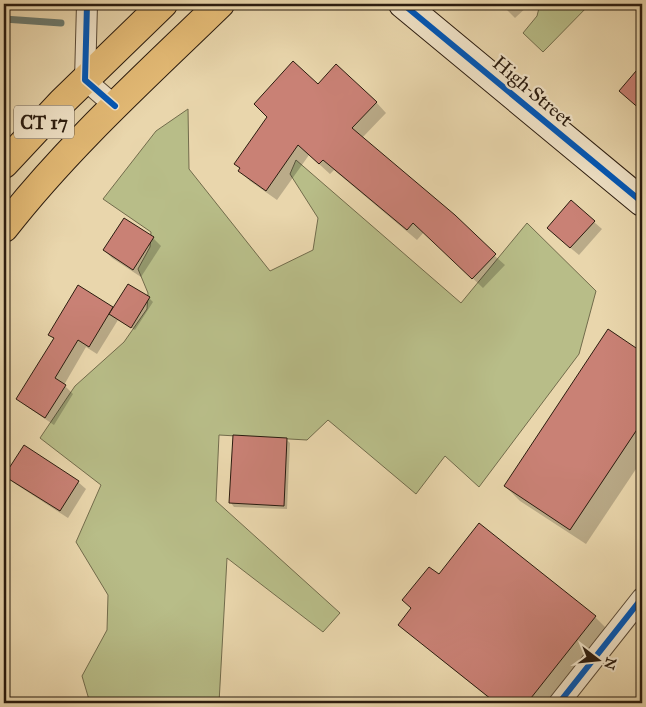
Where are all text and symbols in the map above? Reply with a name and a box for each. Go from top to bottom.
street label: High Street [487,51,578,132]
road number: CT 17 [14,105,74,138]
north arrow [574,634,624,684]
text: N [600,655,620,672]

